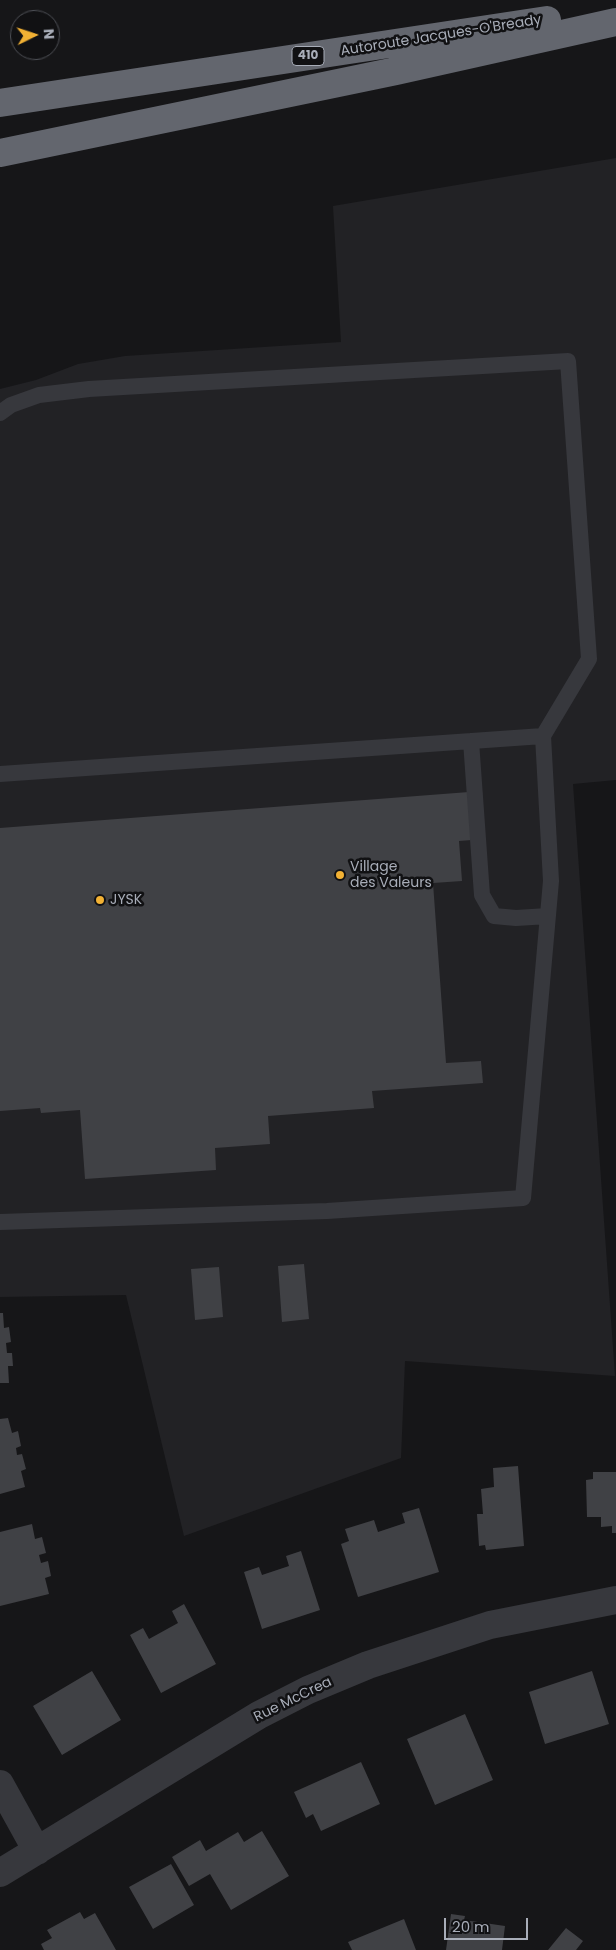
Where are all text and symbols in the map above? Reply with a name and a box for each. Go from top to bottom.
north arrow [10,10,60,60]
street label: Autoroute Jacques-O'Bready [339,12,543,60]
text: N [39,28,59,40]
road number: 410 [292,46,324,66]
place label: Village des Valeurs [350,859,432,892]
marker: Village des Valeurs [334,869,346,881]
place label: JYSK [110,892,142,908]
marker: JYSK [94,894,106,906]
street label: Rue McCrea [251,1674,335,1726]
scale bar [446,1908,530,1940]
text: 20 m [452,1916,490,1937]

